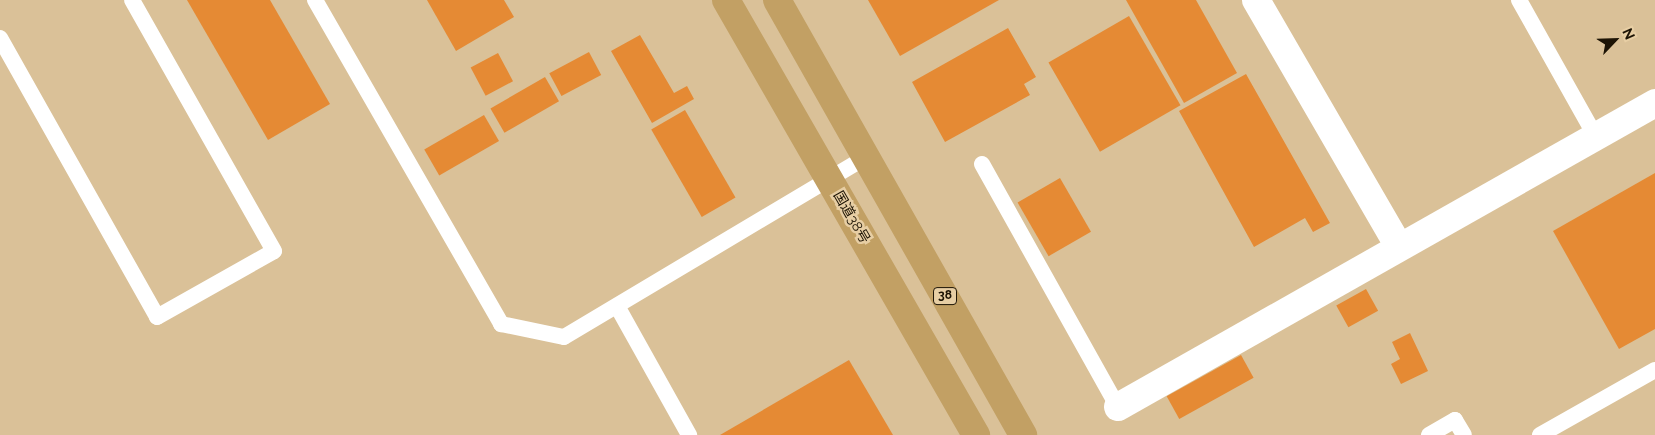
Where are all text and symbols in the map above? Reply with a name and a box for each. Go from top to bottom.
north arrow [1590,15,1640,65]
text: N [1619,26,1638,42]
street label: 国道38号 [830,188,874,246]
road number: 38 [932,286,958,306]

